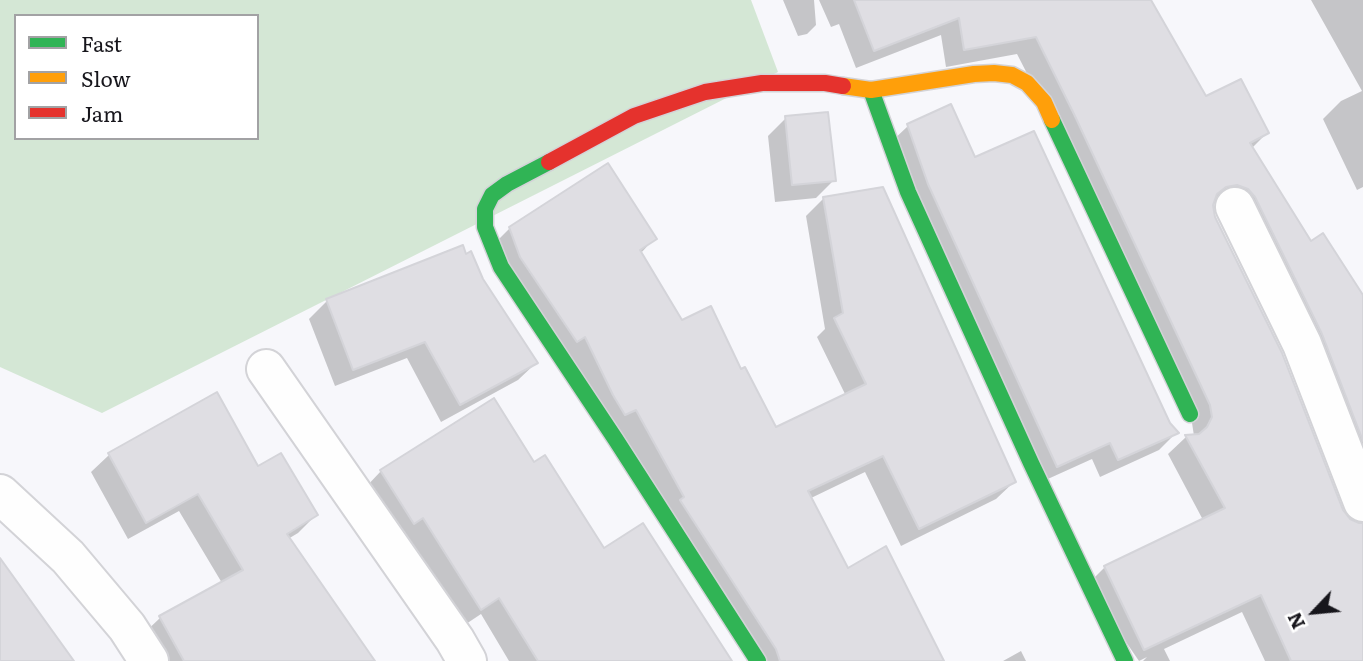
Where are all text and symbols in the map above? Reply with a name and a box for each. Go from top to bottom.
legend [14,14,259,140]
text: Fast [81,27,122,58]
text: Slow [81,62,131,93]
text: Jam [81,97,123,128]
north arrow [1279,577,1349,647]
text: N [1279,608,1311,635]

